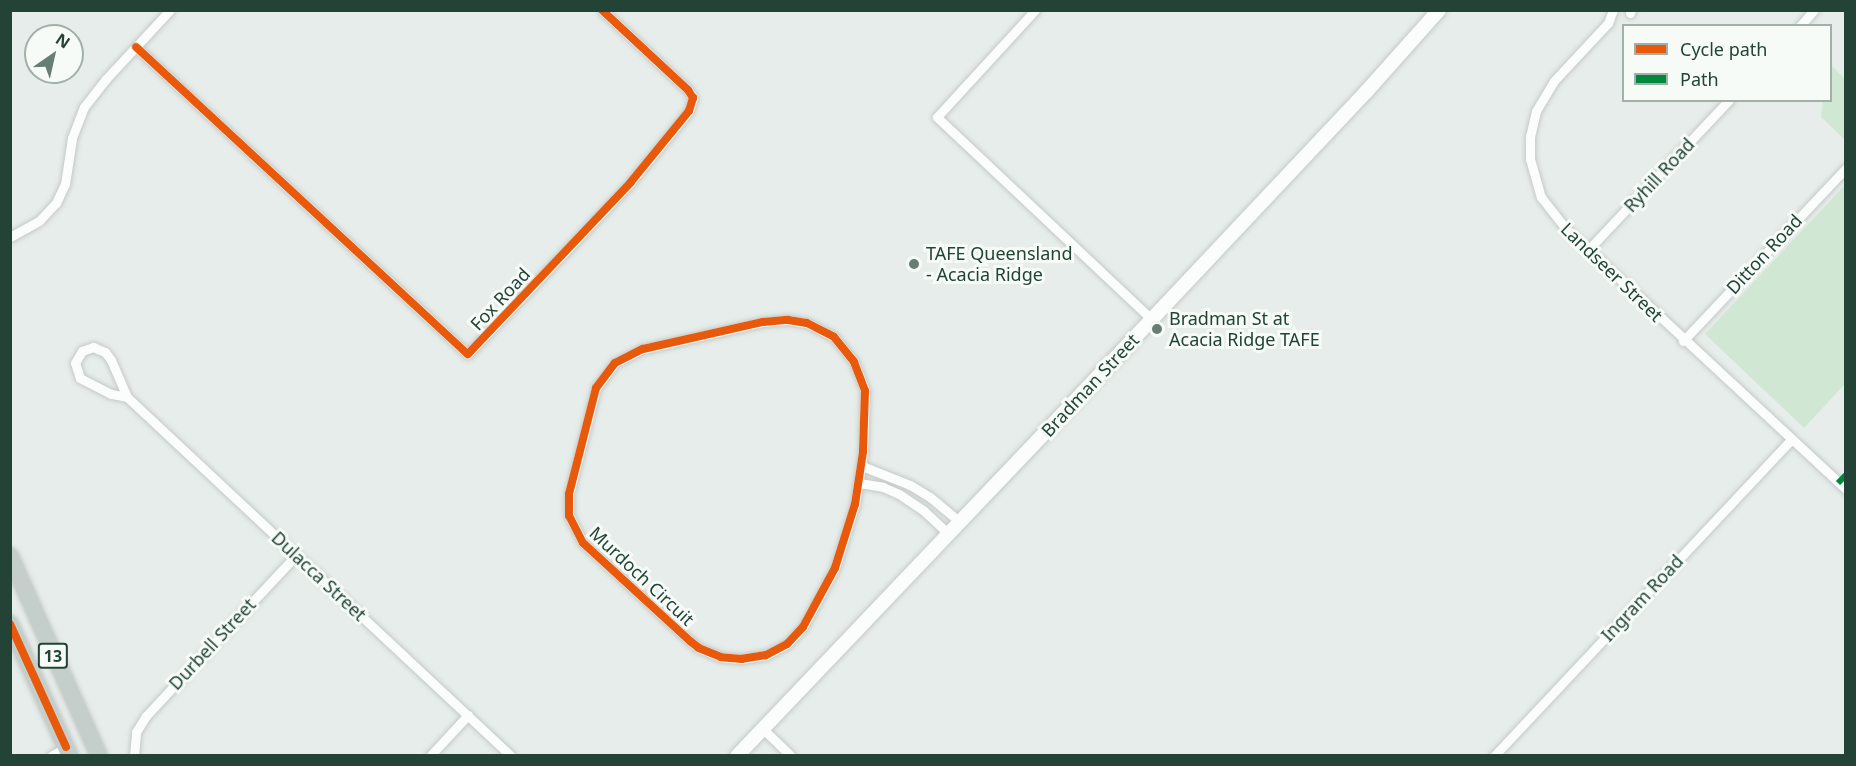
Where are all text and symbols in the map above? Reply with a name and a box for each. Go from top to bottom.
north arrow [24,24,84,84]
legend [1622,24,1832,102]
text: N [51,28,74,53]
text: Cycle path [1680,37,1767,61]
text: Path [1680,67,1719,91]
street label: Ryhill Road [1619,133,1699,217]
street label: Ditton Road [1722,210,1806,298]
street label: Landseer Street [1557,218,1667,326]
place label: TAFE Queensland - Acacia Ridge [926,243,1072,286]
marker: TAFE Queensland - Acacia Ridge [907,257,921,271]
street label: Fox Road [466,263,534,335]
place label: Bradman St at Acacia Ridge TAFE [1169,308,1320,350]
marker: Bradman St at Acacia Ridge TAFE [1150,322,1164,336]
street label: Bradman Street [1037,329,1143,441]
street label: Murdoch Circuit [585,522,699,630]
street label: Dulacca Street [267,527,371,625]
street label: Ingram Road [1597,550,1687,646]
street label: Durbell Street [164,594,260,694]
road number: 13 [36,643,70,669]

